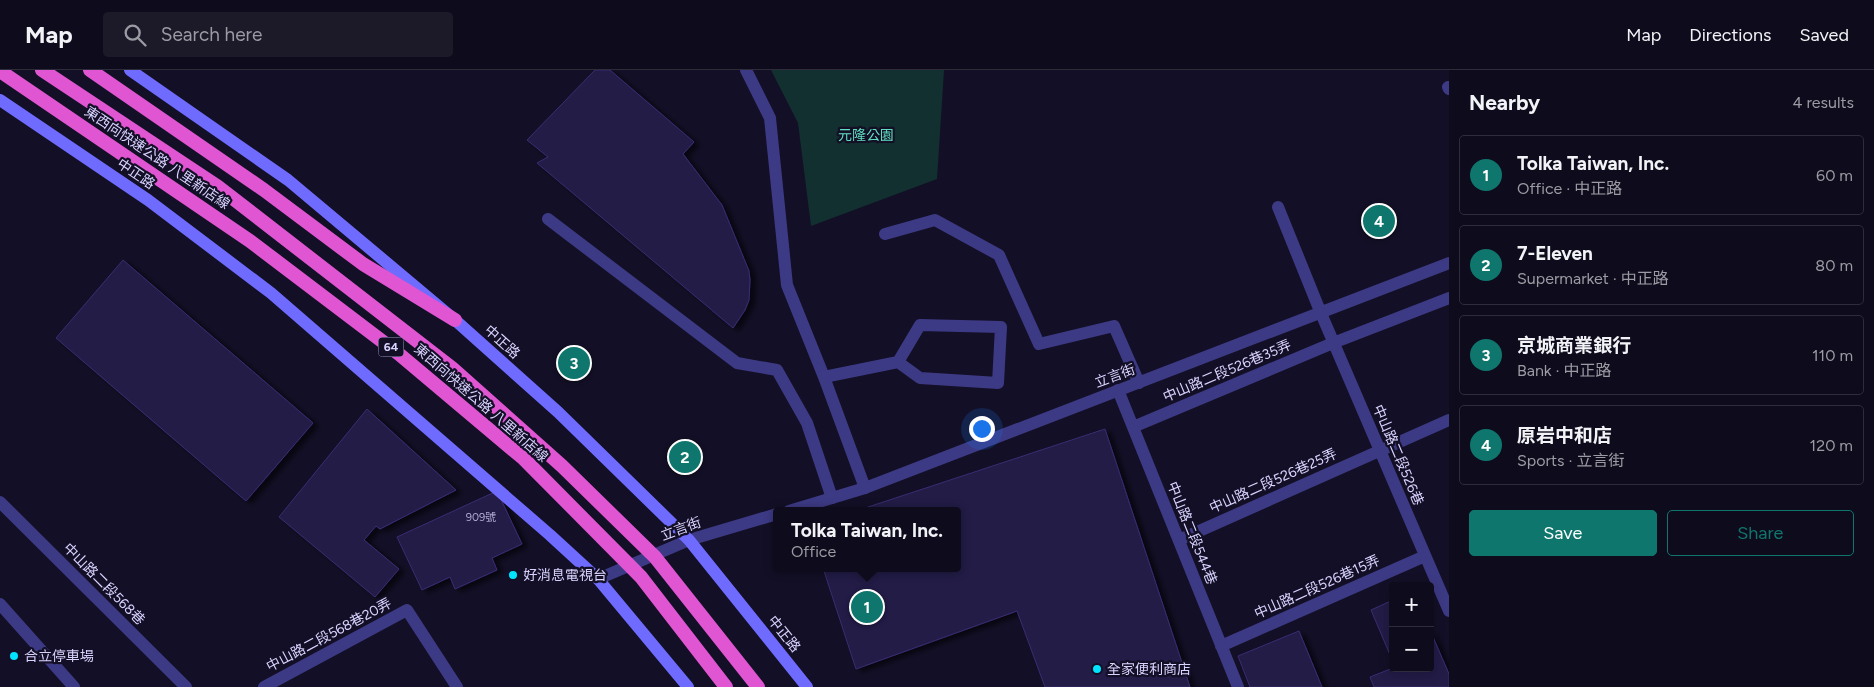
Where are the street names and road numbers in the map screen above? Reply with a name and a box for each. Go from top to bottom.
street label: 東西向快速公路 八里新店線 [81,103,233,213]
street label: 中正路 [114,155,158,193]
street label: 中正路 [481,322,523,362]
street label: 中山路二段526巷35弄 [1160,336,1294,406]
road number: 64 [378,338,404,356]
street label: 東西向快速公路 八里新店線 [411,340,551,466]
street label: 立言街 [1092,361,1138,391]
street label: 中山路二段526巷 [1369,402,1427,508]
street label: 中山路二段526巷25弄 [1207,445,1339,517]
street label: 中山路二段544巷 [1164,479,1220,587]
street label: 立言街 [658,514,704,544]
street label: 中山路二段568巷 [60,540,148,628]
street label: 中山路二段526巷15弄 [1252,552,1382,622]
street label: 中山路二段568巷20弄 [263,595,395,675]
street label: 中正路 [764,612,804,656]

